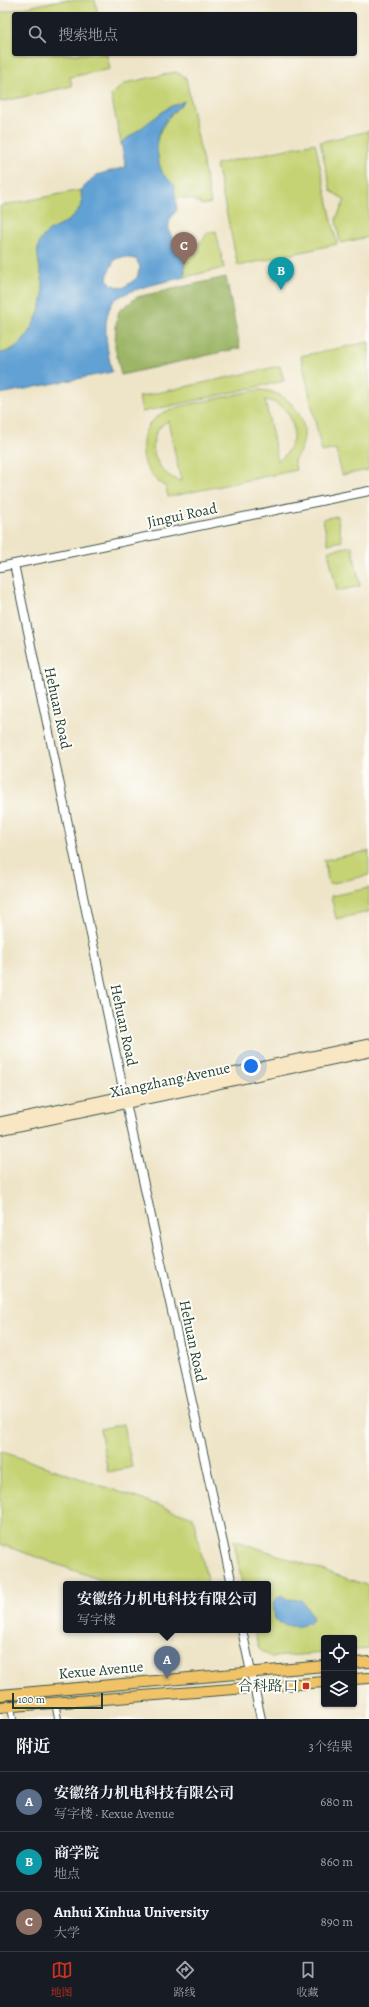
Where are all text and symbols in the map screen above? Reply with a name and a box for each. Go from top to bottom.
search box [12,12,357,56]
icon: search [26,23,48,45]
text: 搜索地点 [58,25,118,45]
pin: C [171,232,197,265]
pin: B [268,257,294,290]
street label: Jingui Road [145,498,220,532]
street label: Hehuan Road [40,665,77,752]
street label: Hehuan Road [106,982,143,1069]
your location [241,1056,261,1076]
street label: Xiangzhang Avenue [108,1057,232,1102]
street label: Hehuan Road [175,1298,212,1385]
popup [63,1581,271,1633]
text: 安徽络力机电科技有限公司 [77,1589,257,1609]
text: 写字楼 [77,1611,116,1628]
map controls [321,1635,357,1707]
button: locate [321,1635,357,1671]
pin: A [154,1646,180,1679]
street label: Kexue Avenue [58,1656,144,1684]
button: layers [321,1671,357,1707]
place label: 合科路口 [238,1676,298,1696]
marker: 合科路口 [301,1681,311,1691]
scale bar [12,1691,103,1710]
text: 100 m [18,1692,45,1707]
text: 附近 [16,1735,50,1758]
text: 3个结果 [309,1738,353,1755]
text: 安徽络力机电科技有限公司 [54,1783,234,1803]
text: A [25,1793,33,1810]
text: 680 m [320,1793,353,1810]
text: 写字楼 · Kexue Avenue [54,1805,174,1822]
text: 商学院 [54,1843,99,1863]
text: B [25,1853,33,1870]
text: 860 m [320,1853,353,1870]
text: 地点 [54,1865,80,1882]
text: Anhui Xinhua University [54,1902,209,1922]
text: C [25,1913,33,1930]
text: 890 m [320,1913,353,1930]
text: 大学 [54,1924,80,1941]
tab: 地图 [51,1959,73,2000]
tab: 路线 [174,1959,196,2000]
tab: 收藏 [297,1959,319,2000]

